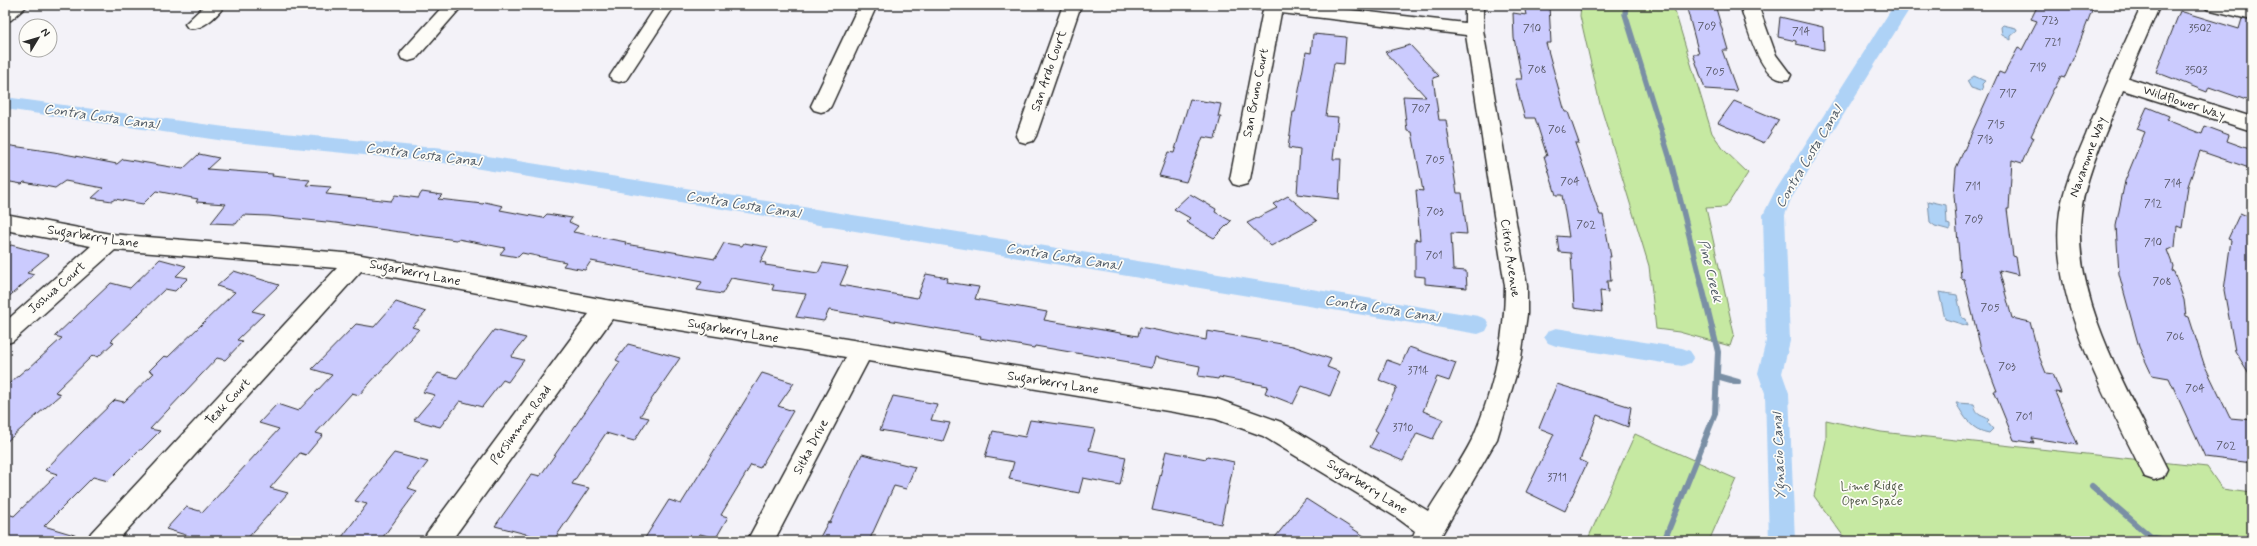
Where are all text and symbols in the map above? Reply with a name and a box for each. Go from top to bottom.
house number: 723 [2042,14,2059,28]
north arrow [18,18,58,58]
house number: 709 [1698,20,1717,34]
house number: 710 [1523,22,1541,36]
house number: 3502 [2189,22,2212,36]
text: N [37,25,53,40]
house number: 714 [1792,25,1810,39]
street label: San Ardo Court [1027,28,1071,114]
house number: 721 [2045,36,2061,50]
street label: San Bruno Court [1239,47,1273,139]
house number: 719 [2029,61,2047,75]
house number: 708 [1528,63,1547,77]
house number: 3503 [2185,64,2207,78]
house number: 705 [1705,65,1725,79]
street label: Wildflower Way [2141,82,2227,124]
house number: 717 [1999,87,2017,101]
water label: Contra Costa Canal [42,100,162,134]
water label: Contra Costa Canal [1771,101,1848,211]
house number: 707 [1411,102,1431,116]
street label: Navaronne Way [2066,114,2110,200]
house number: 715 [1987,118,2005,132]
house number: 706 [1548,123,1566,137]
house number: 713 [1977,133,1993,147]
water label: Contra Costa Canal [364,139,484,171]
house number: 705 [1425,153,1445,167]
house number: 704 [1560,175,1580,189]
house number: 714 [2164,177,2182,191]
house number: 711 [1965,180,1981,194]
water label: Contra Costa Canal [684,187,804,223]
house number: 712 [2144,197,2162,211]
house number: 703 [1426,205,1444,219]
house number: 709 [1965,213,1984,227]
street label: Citrus Avenue [1496,218,1524,298]
house number: 702 [1576,218,1596,232]
street label: Sugarberry Lane [46,221,140,255]
house number: 710 [2144,236,2162,250]
water label: Pine Creek [1693,238,1727,305]
water label: Contra Costa Canal [1004,239,1124,275]
house number: 701 [1425,249,1443,263]
street label: Sugarberry Lane [368,256,462,292]
street label: Joshua Court [25,258,89,318]
house number: 708 [2153,275,2172,289]
water label: Contra Costa Canal [1323,291,1443,327]
house number: 705 [1980,301,2000,315]
street label: Sugarberry Lane [686,315,780,349]
house number: 706 [2166,330,2184,344]
house number: 703 [1998,360,2016,374]
house number: 3714 [1407,364,1429,378]
street label: Sugarberry Lane [1006,367,1100,401]
street label: Teak Court [202,375,254,429]
street label: Persimmon Road [487,382,555,468]
house number: 704 [2185,382,2205,396]
water label: Ygnacio Canal [1768,410,1792,500]
house number: 701 [2015,410,2033,424]
street label: Sitka Drive [789,416,833,478]
house number: 3710 [1393,421,1413,435]
house number: 702 [2216,439,2236,453]
street label: Sugarberry Lane [1322,455,1411,520]
house number: 3711 [1547,471,1567,485]
park label: Lime Ridge Open Space [1840,478,1904,510]

